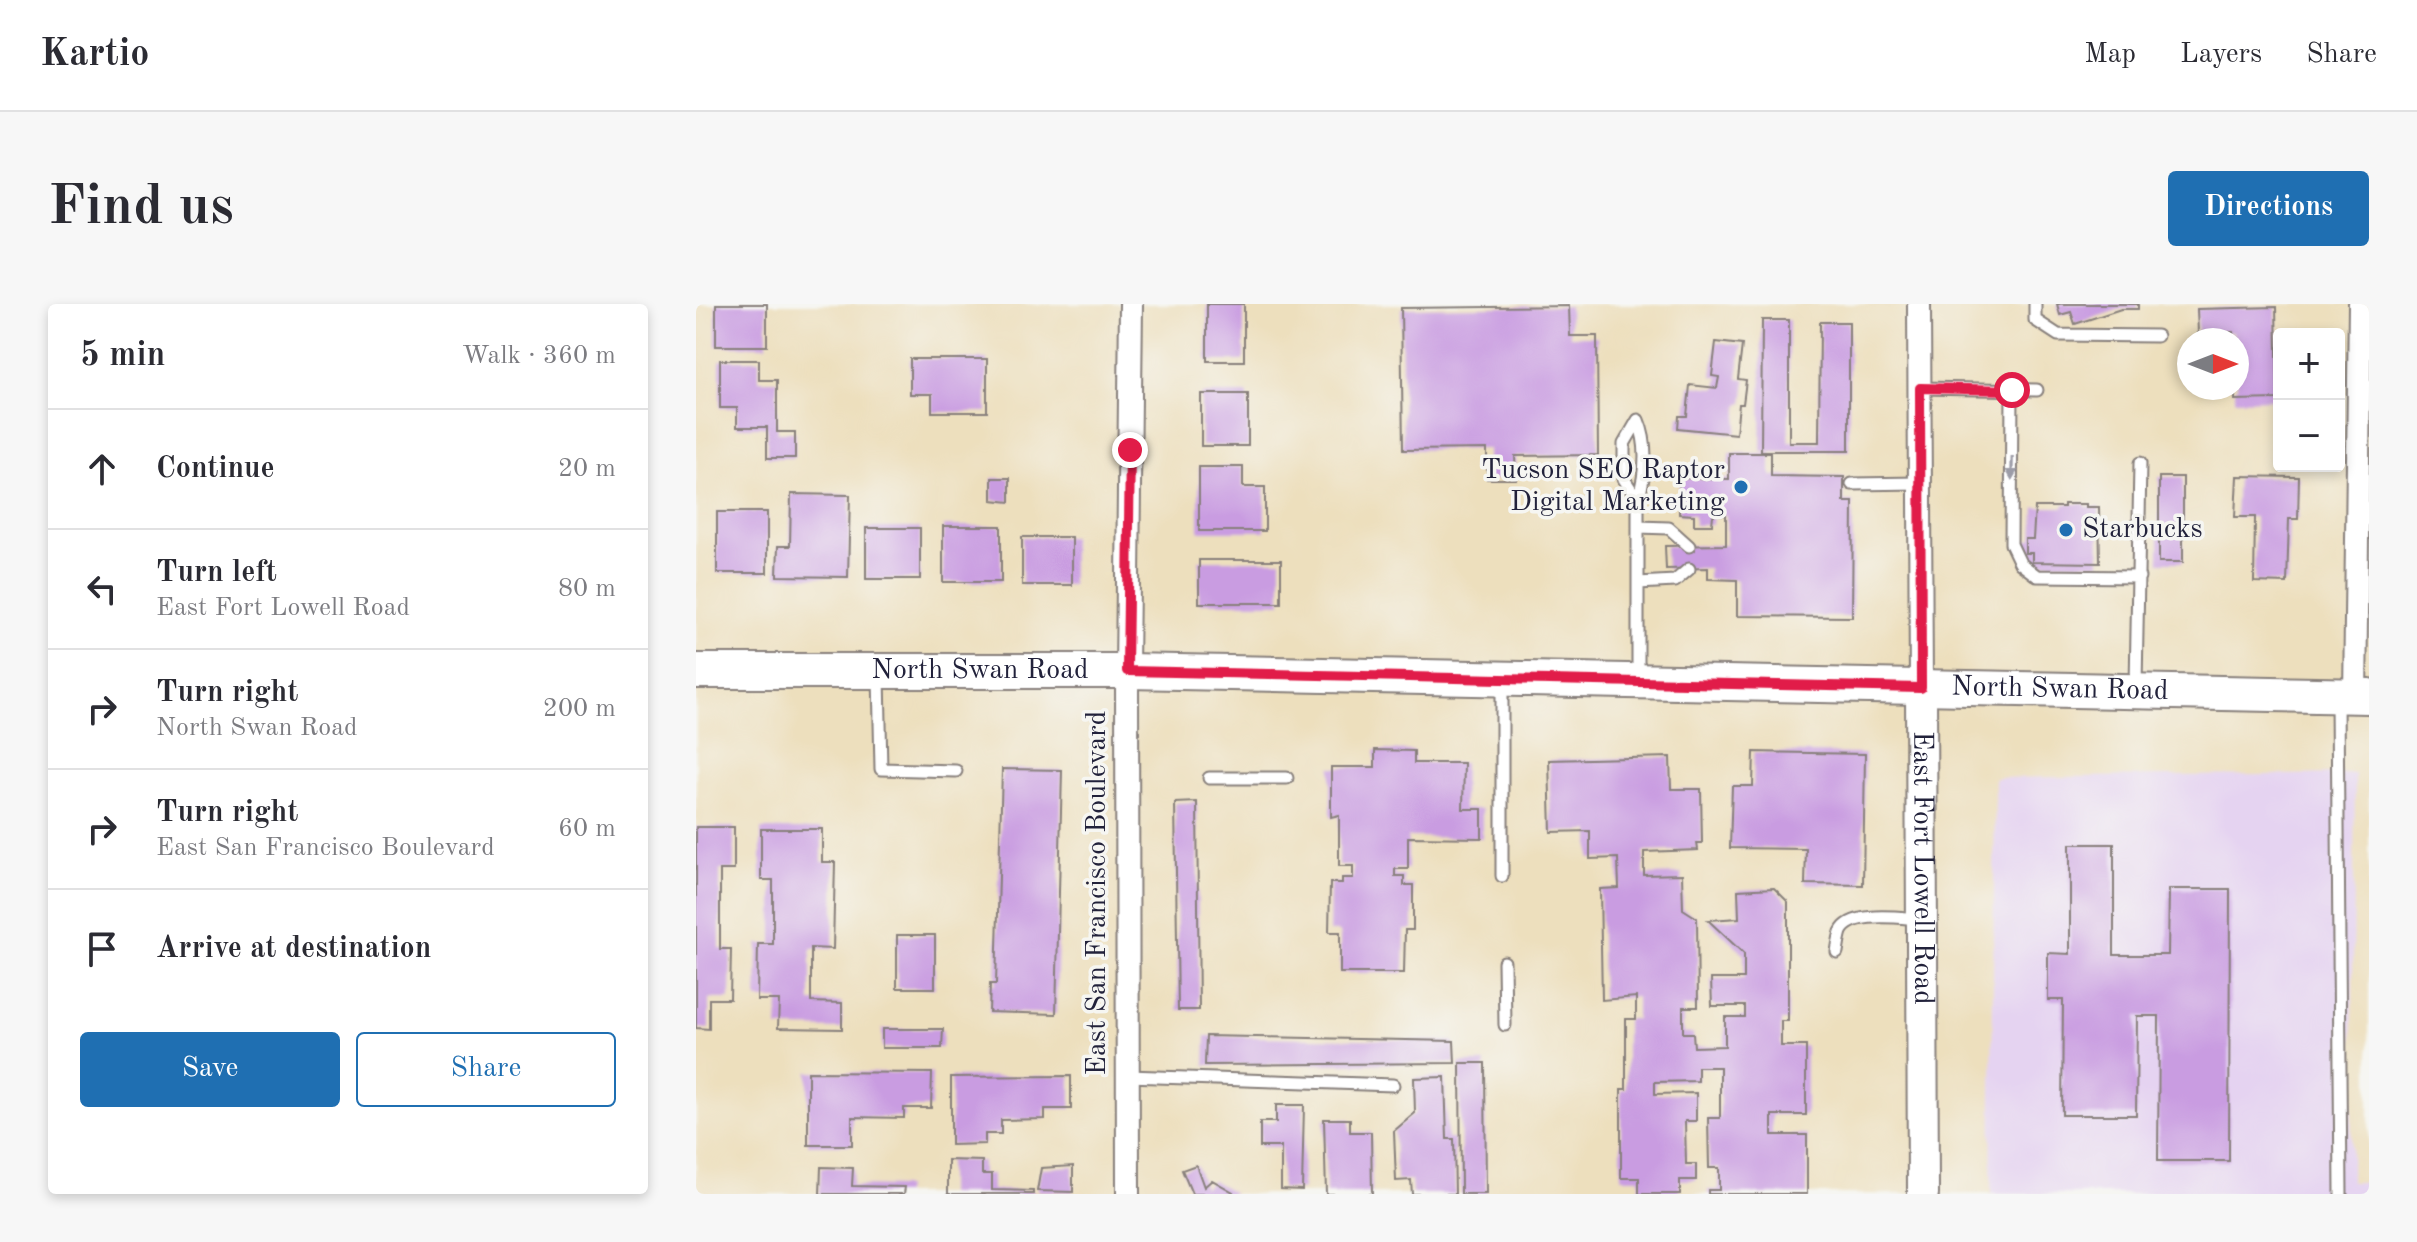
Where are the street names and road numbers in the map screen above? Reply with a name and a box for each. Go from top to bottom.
street label: North Swan Road [871,657,1089,685]
street label: North Swan Road [1951,674,2169,706]
street label: East San Francisco Boulevard [1084,711,1112,1075]
street label: East Fort Lowell Road [1907,731,1936,1005]

